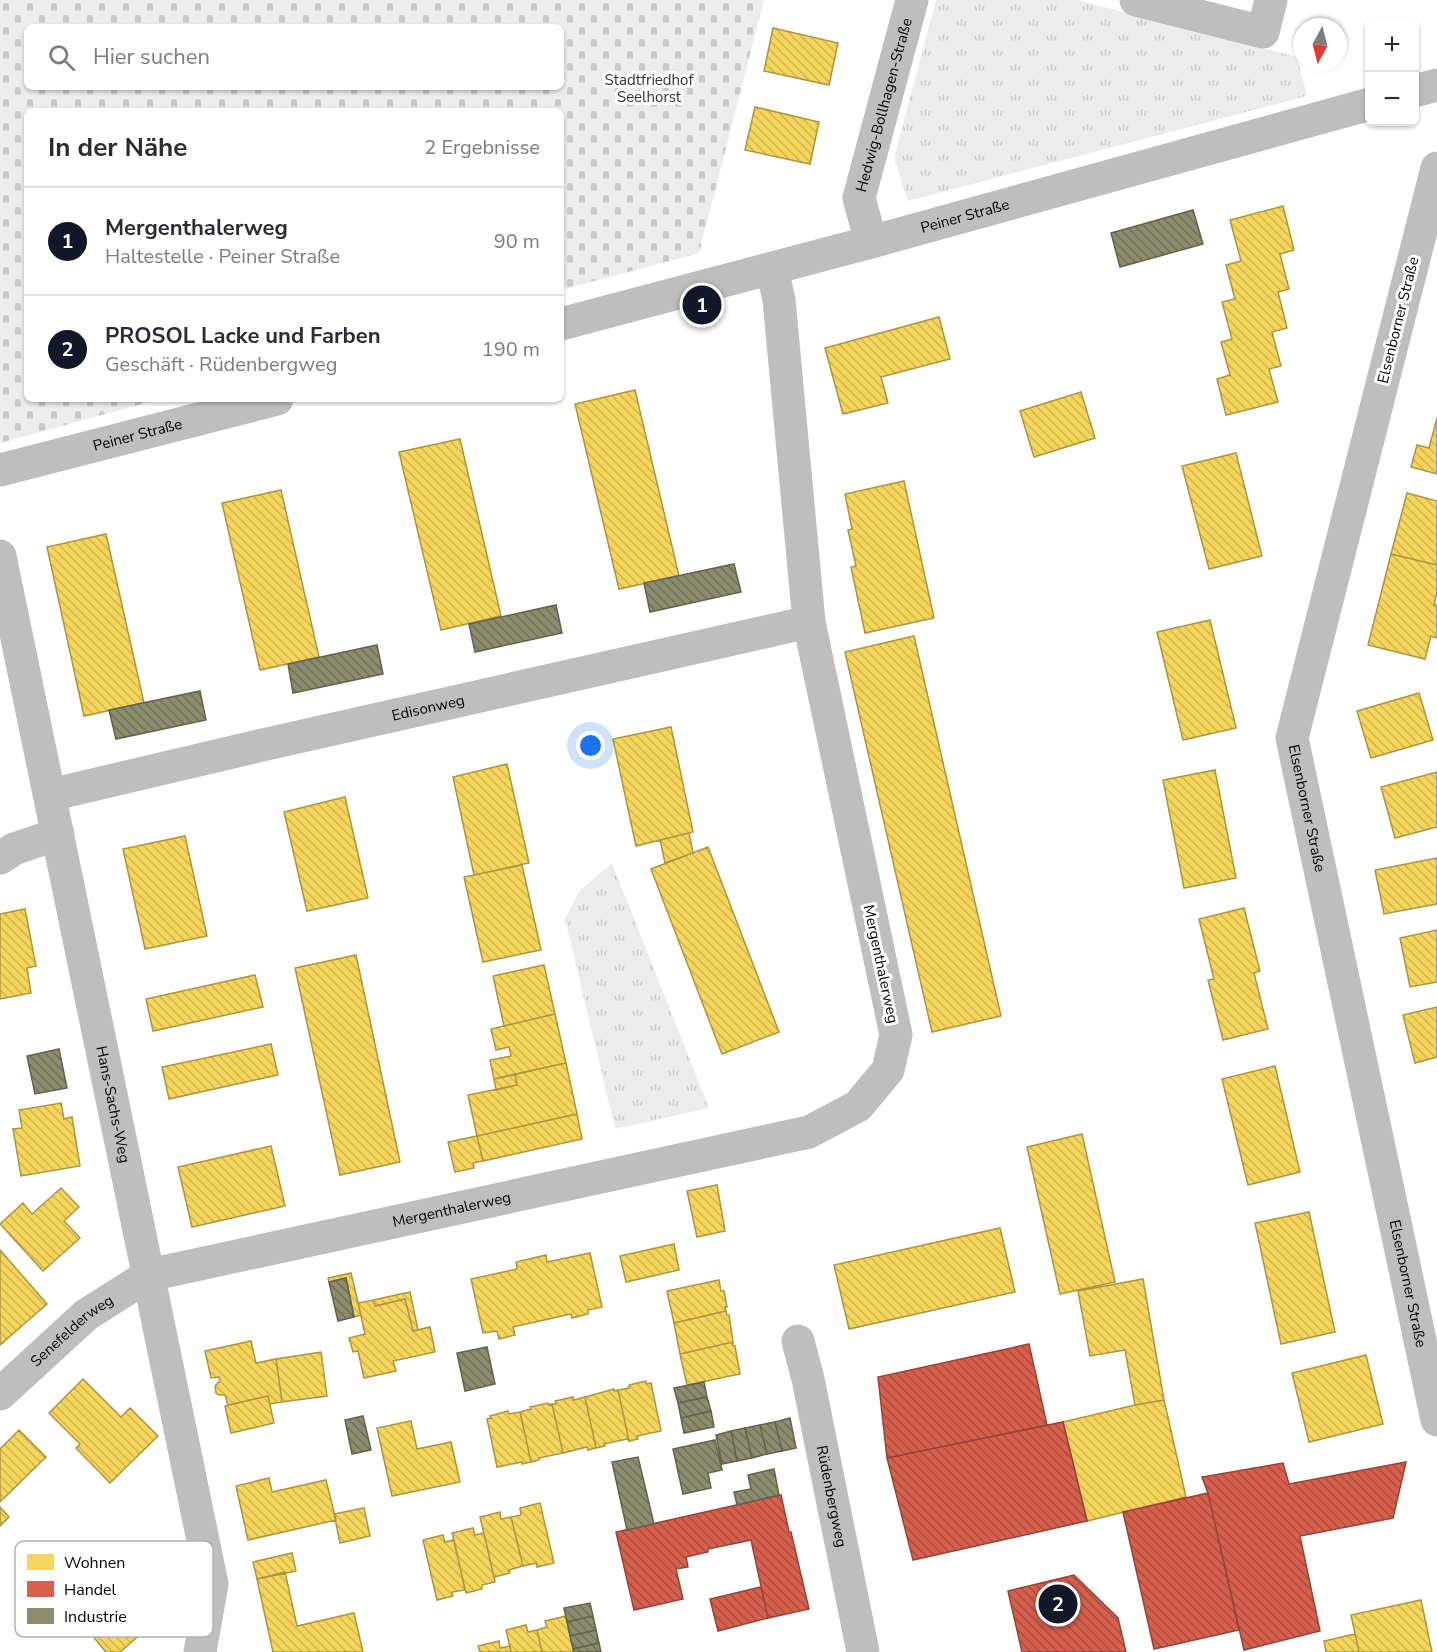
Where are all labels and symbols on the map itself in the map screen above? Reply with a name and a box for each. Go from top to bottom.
street label: Hedwig-Bollhagen-Straße [851,16,917,194]
north arrow [1293,18,1347,72]
park label: Stadtfriedhof Seelhorst [605,70,694,107]
street label: Peiner Straße [918,194,1012,238]
street label: Elsenborner Straße [1373,255,1423,385]
pin: 1 [682,282,722,328]
street label: Peiner Straße [91,414,184,456]
street label: Edisonweg [390,690,466,726]
your location [576,731,605,760]
street label: Elsenborner Straße [1284,743,1330,874]
street label: Mergenthalerweg [859,903,903,1025]
street label: Hans-Sachs-Weg [91,1044,135,1165]
street label: Mergenthalerweg [391,1187,513,1232]
street label: Elsenborner Straße [1385,1218,1431,1349]
street label: Senefelderweg [26,1290,117,1371]
street label: Rüdenbergweg [812,1443,852,1549]
legend [15,1541,213,1637]
text: Wohnen [64,1552,125,1574]
text: Handel [64,1579,117,1601]
pin: 2 [1038,1582,1078,1626]
text: Industrie [64,1606,127,1628]

